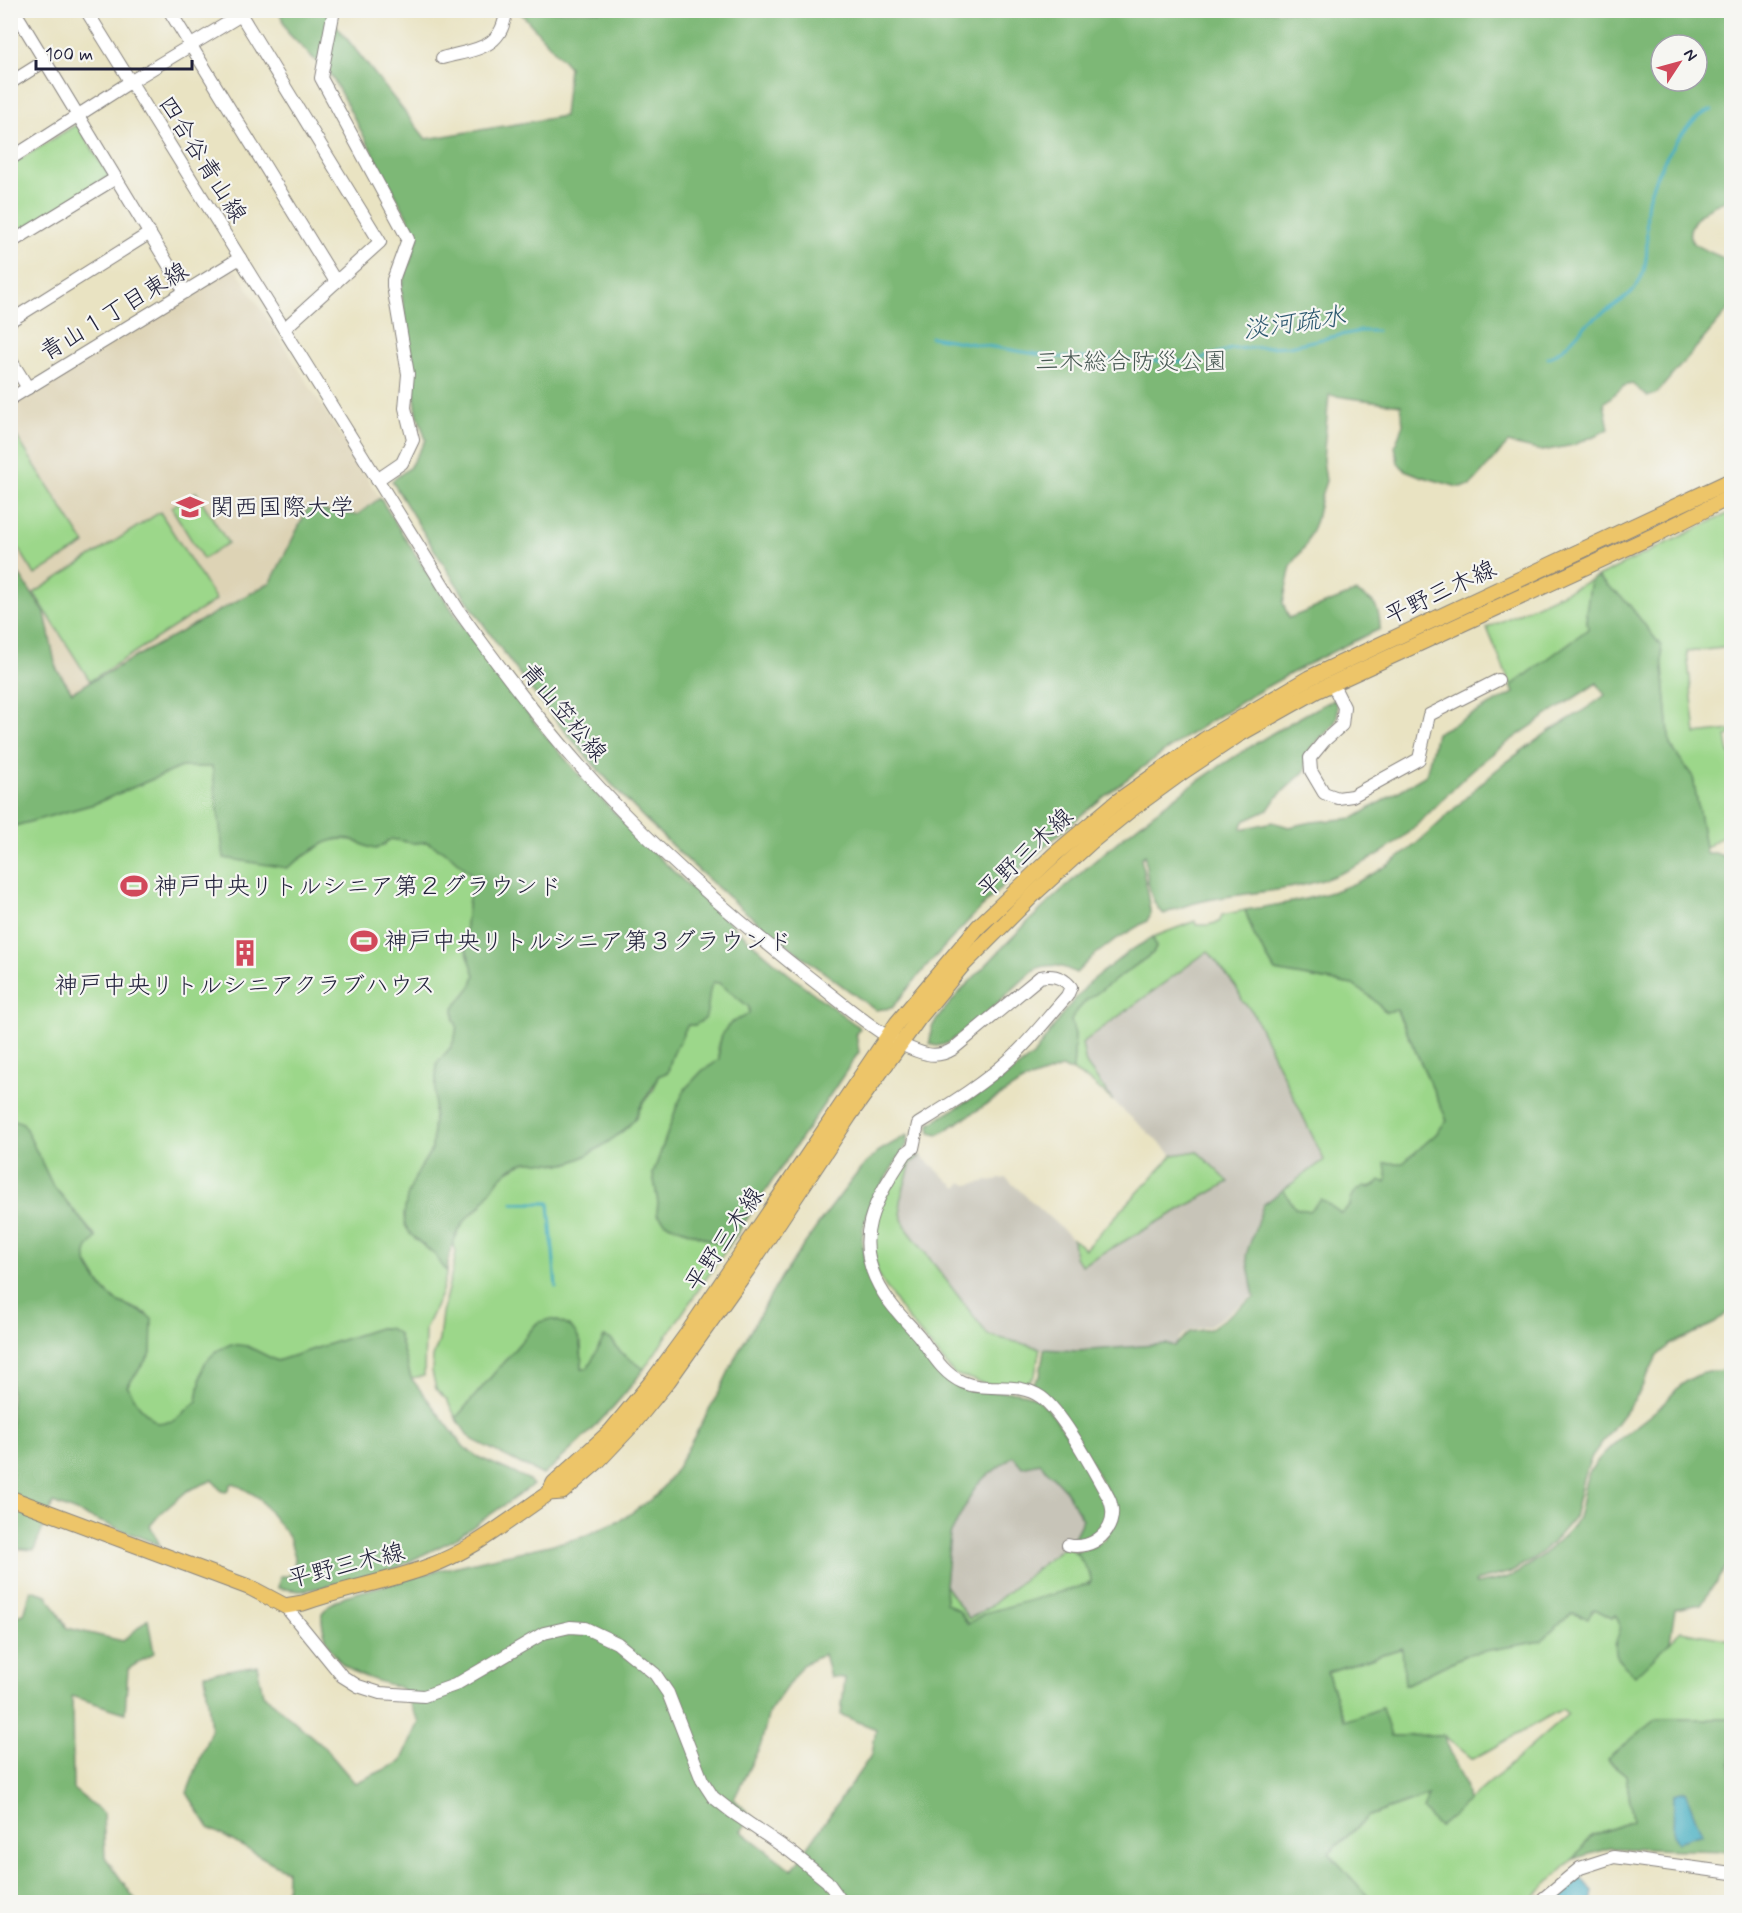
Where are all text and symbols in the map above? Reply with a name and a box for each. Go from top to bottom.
scale bar [36,33,192,71]
north arrow [1649,33,1709,93]
text: 100 m [45,43,93,67]
text: N [1678,45,1702,66]
street label: 四合谷青山線 [150,91,253,229]
street label: 青山１丁目東線 [35,256,195,369]
water label: 淡河疏水 [1240,300,1348,348]
park label: 三木総合防災公園 [1035,347,1227,378]
school or university icon: 関西国際大学 [175,492,205,522]
place label: 関西国際大学 [210,493,354,524]
street label: 平野三木線 [1380,554,1502,633]
street label: 青山笠松線 [512,657,613,769]
street label: 平野三木線 [972,802,1080,906]
sports icon: 神戸中央リトルシニア第２グラウンド [119,871,149,901]
place label: 神戸中央リトルシニア第２グラウンド [154,872,562,903]
sports icon: 神戸中央リトルシニア第３グラウンド [349,926,379,956]
place label: 神戸中央リトルシニア第３グラウンド [384,927,792,958]
building icon: 神戸中央リトルシニアクラブハウス [230,938,260,968]
place label: 神戸中央リトルシニアクラブハウス [54,971,436,1002]
street label: 平野三木線 [679,1181,772,1298]
street label: 平野三木線 [284,1537,408,1596]

